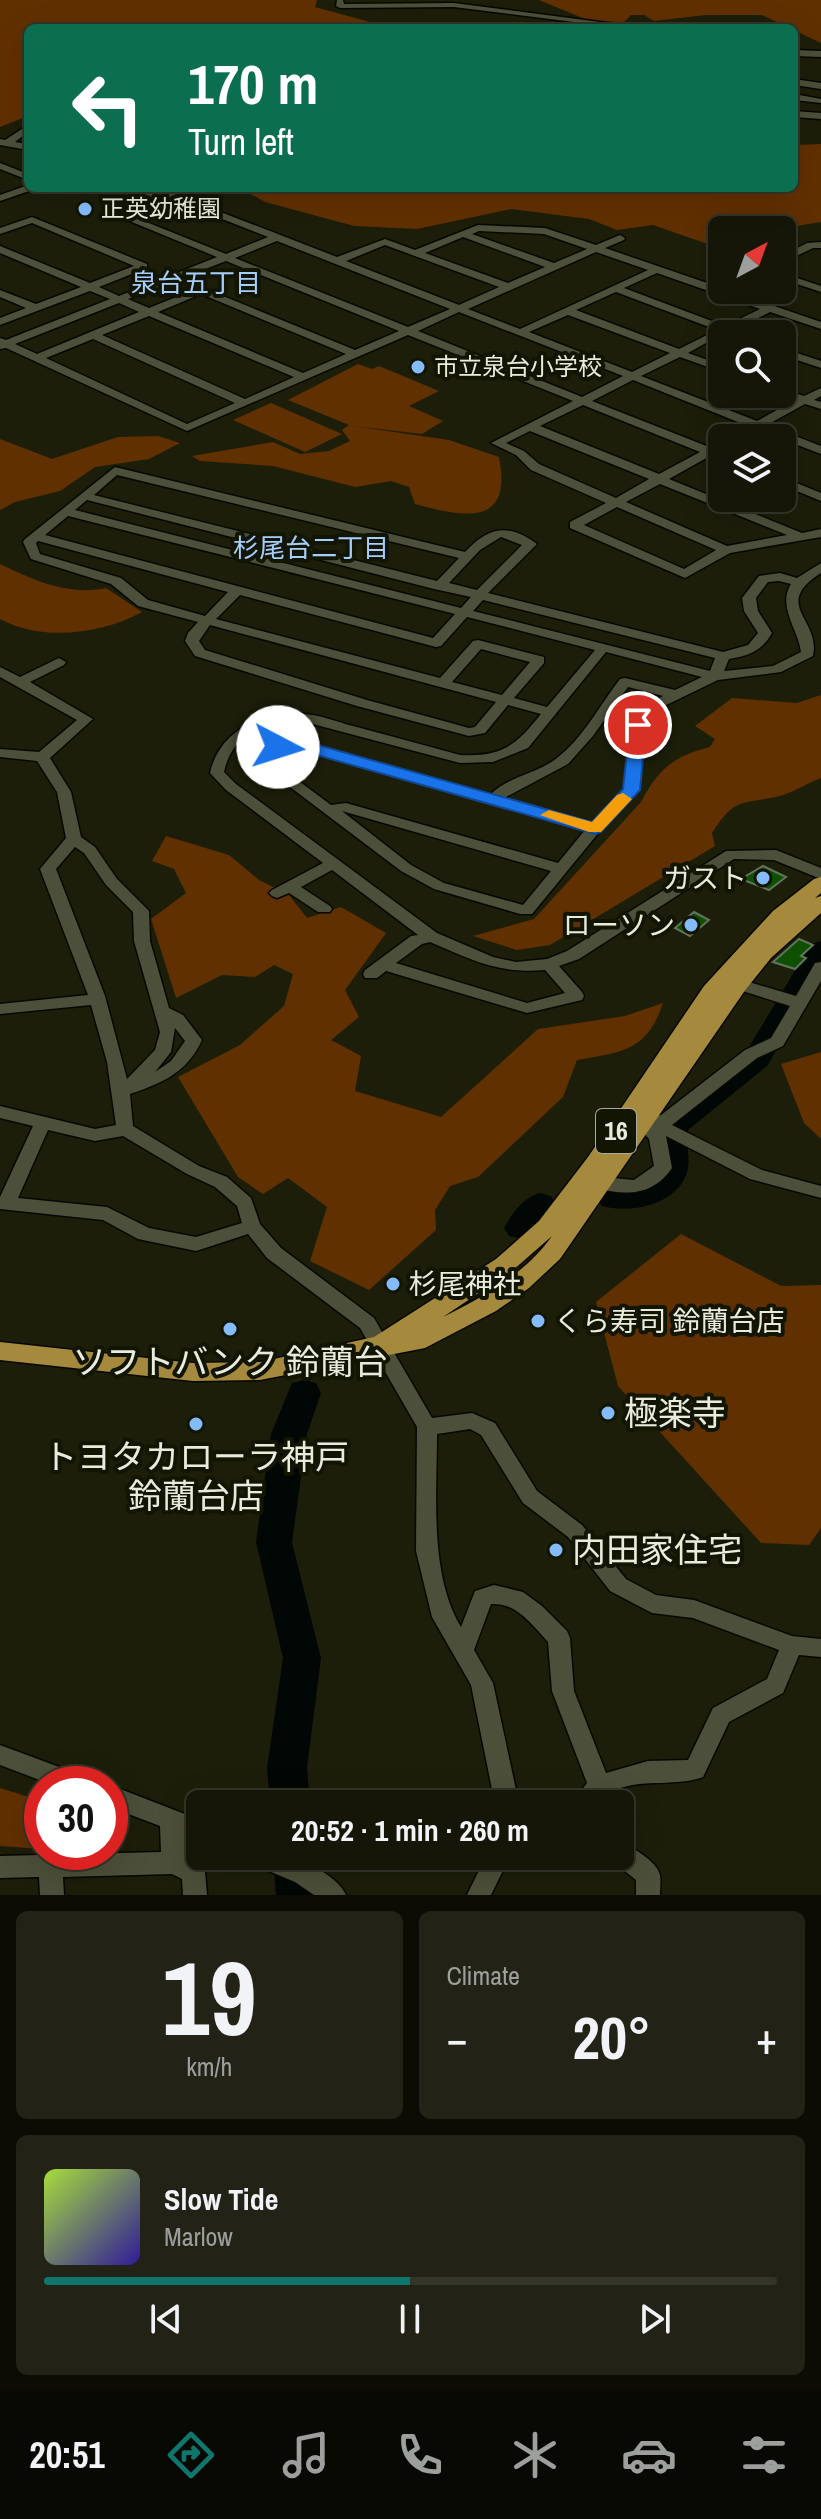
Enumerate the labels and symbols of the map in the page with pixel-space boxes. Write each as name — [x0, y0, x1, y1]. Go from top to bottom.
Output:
place label: 正英幼稚園 — [101, 192, 221, 224]
marker: 正英幼稚園 — [76, 200, 94, 218]
north arrow — [708, 216, 796, 304]
district label: 泉台五丁目 — [131, 265, 261, 300]
place label: 市立泉台小学校 — [434, 350, 602, 382]
marker: 市立泉台小学校 — [409, 358, 427, 376]
district label: 杉尾台二丁目 — [233, 530, 389, 565]
pin — [604, 691, 672, 759]
position arrow — [236, 705, 320, 789]
place label: ガスト — [663, 859, 747, 897]
marker: ガスト — [754, 869, 772, 887]
place label: ローソン — [563, 906, 675, 944]
marker: ローソン — [682, 916, 700, 934]
road number: 16 — [596, 1109, 636, 1153]
place label: 杉尾神社 — [409, 1265, 521, 1303]
marker: 杉尾神社 — [384, 1275, 402, 1293]
place label: くら寿司 鈴蘭台店 — [554, 1302, 784, 1340]
marker: くら寿司 鈴蘭台店 — [529, 1312, 547, 1330]
marker: ソフトバンク 鈴蘭台 — [221, 1320, 239, 1338]
place label: ソフトバンク 鈴蘭台 — [72, 1339, 388, 1385]
place label: 極楽寺 — [624, 1390, 726, 1436]
marker: 極楽寺 — [599, 1404, 617, 1422]
marker: トヨタカローラ神戸 鈴蘭台店 — [187, 1415, 205, 1433]
place label: トヨタカローラ神戸 鈴蘭台店 — [43, 1434, 349, 1519]
place label: 内田家住宅 — [572, 1527, 742, 1573]
marker: 内田家住宅 — [547, 1541, 565, 1559]
speed limit sign: 30 — [24, 1766, 128, 1870]

